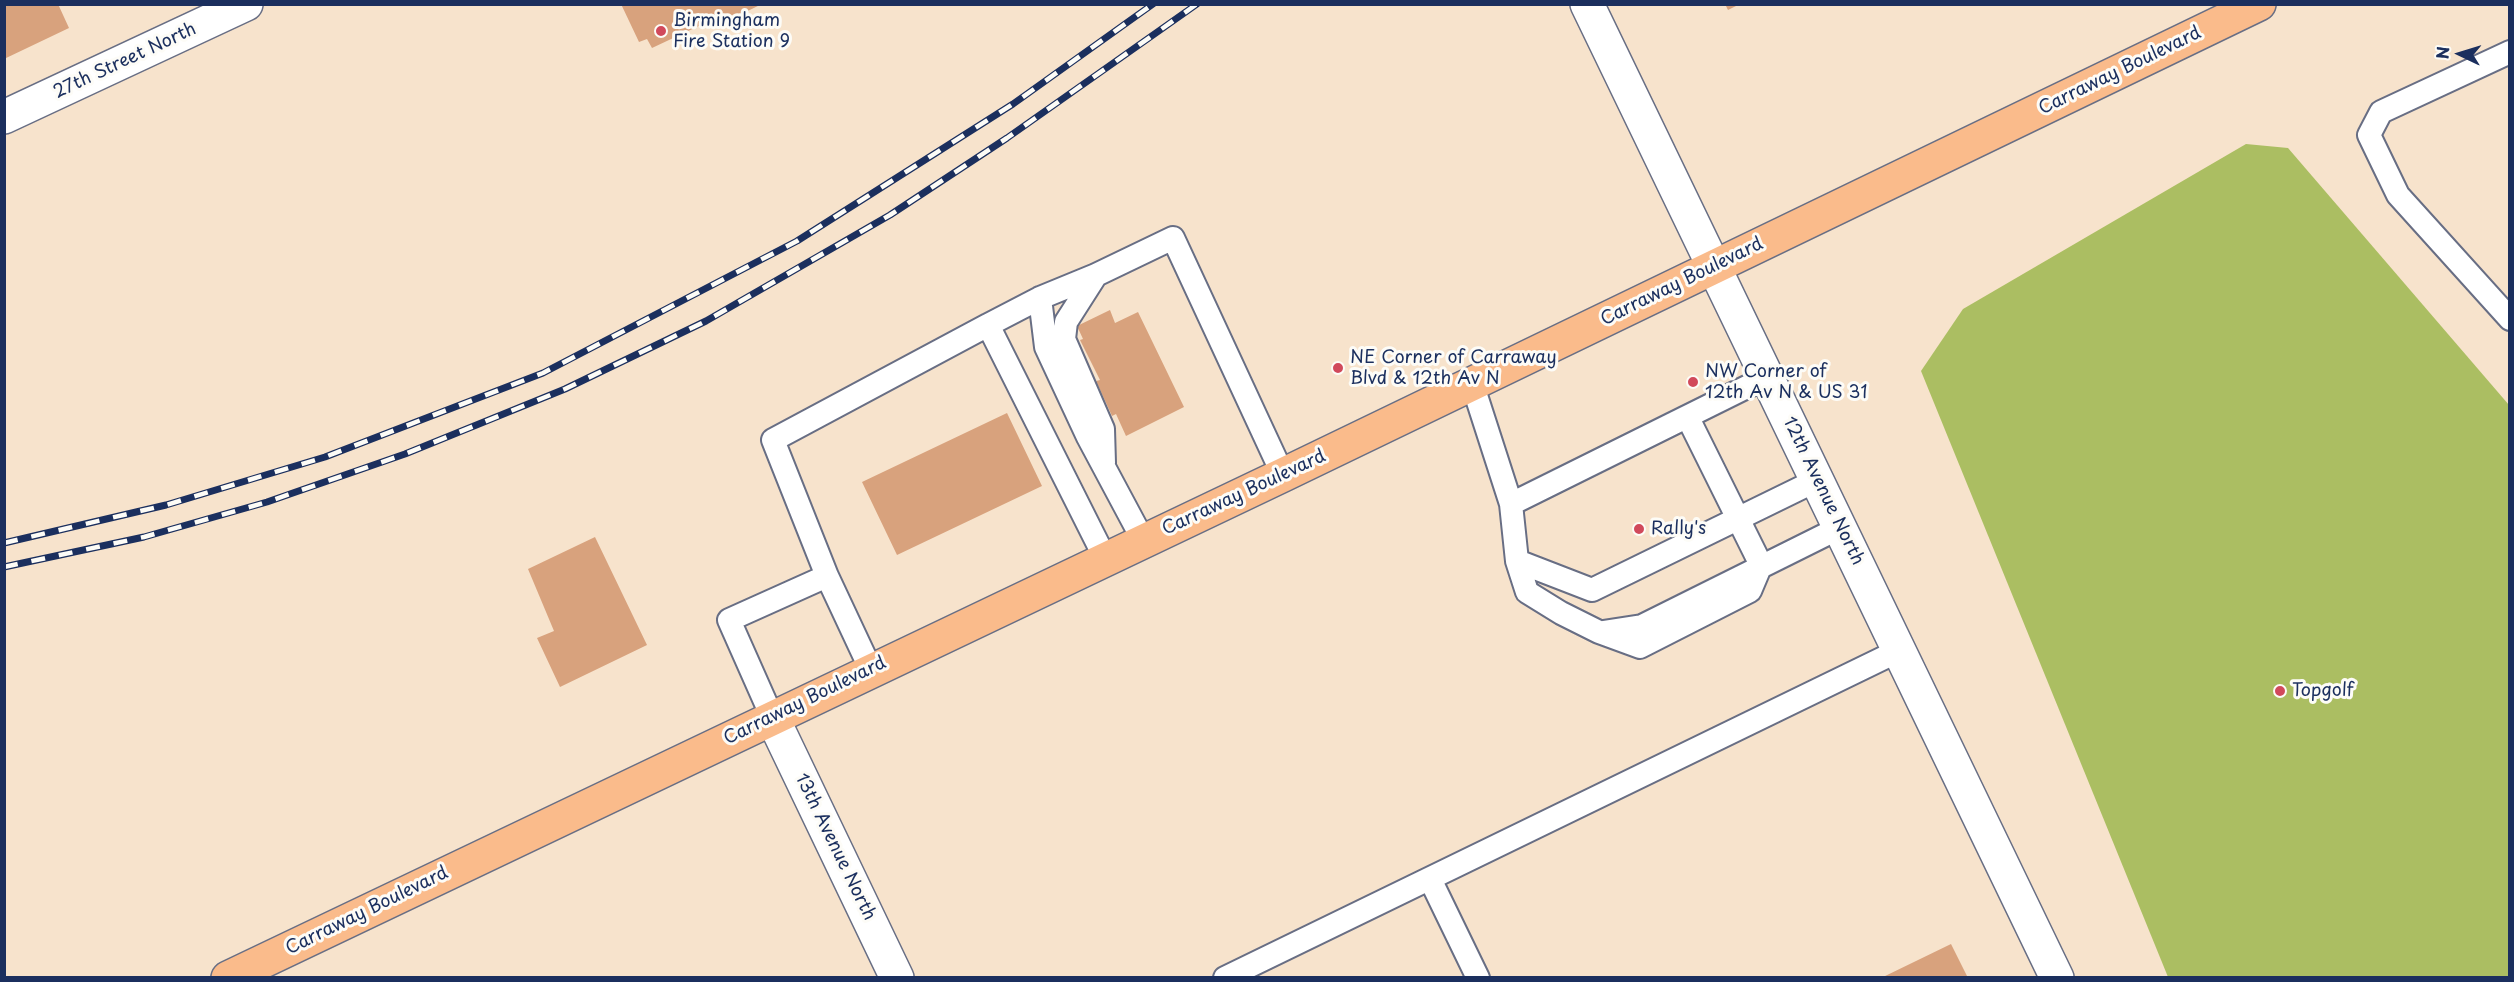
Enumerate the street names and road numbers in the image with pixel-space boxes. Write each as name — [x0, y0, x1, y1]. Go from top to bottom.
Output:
street label: 27th Street North — [50, 19, 200, 103]
street label: Carraway Boulevard — [2035, 22, 2205, 120]
street label: Carraway Boulevard — [1597, 233, 1767, 331]
street label: 12th Avenue North — [1778, 413, 1868, 569]
street label: Carraway Boulevard — [1159, 446, 1329, 540]
street label: Carraway Boulevard — [720, 652, 890, 750]
street label: 13th Avenue North — [790, 770, 880, 924]
street label: Carraway Boulevard — [282, 862, 452, 960]

